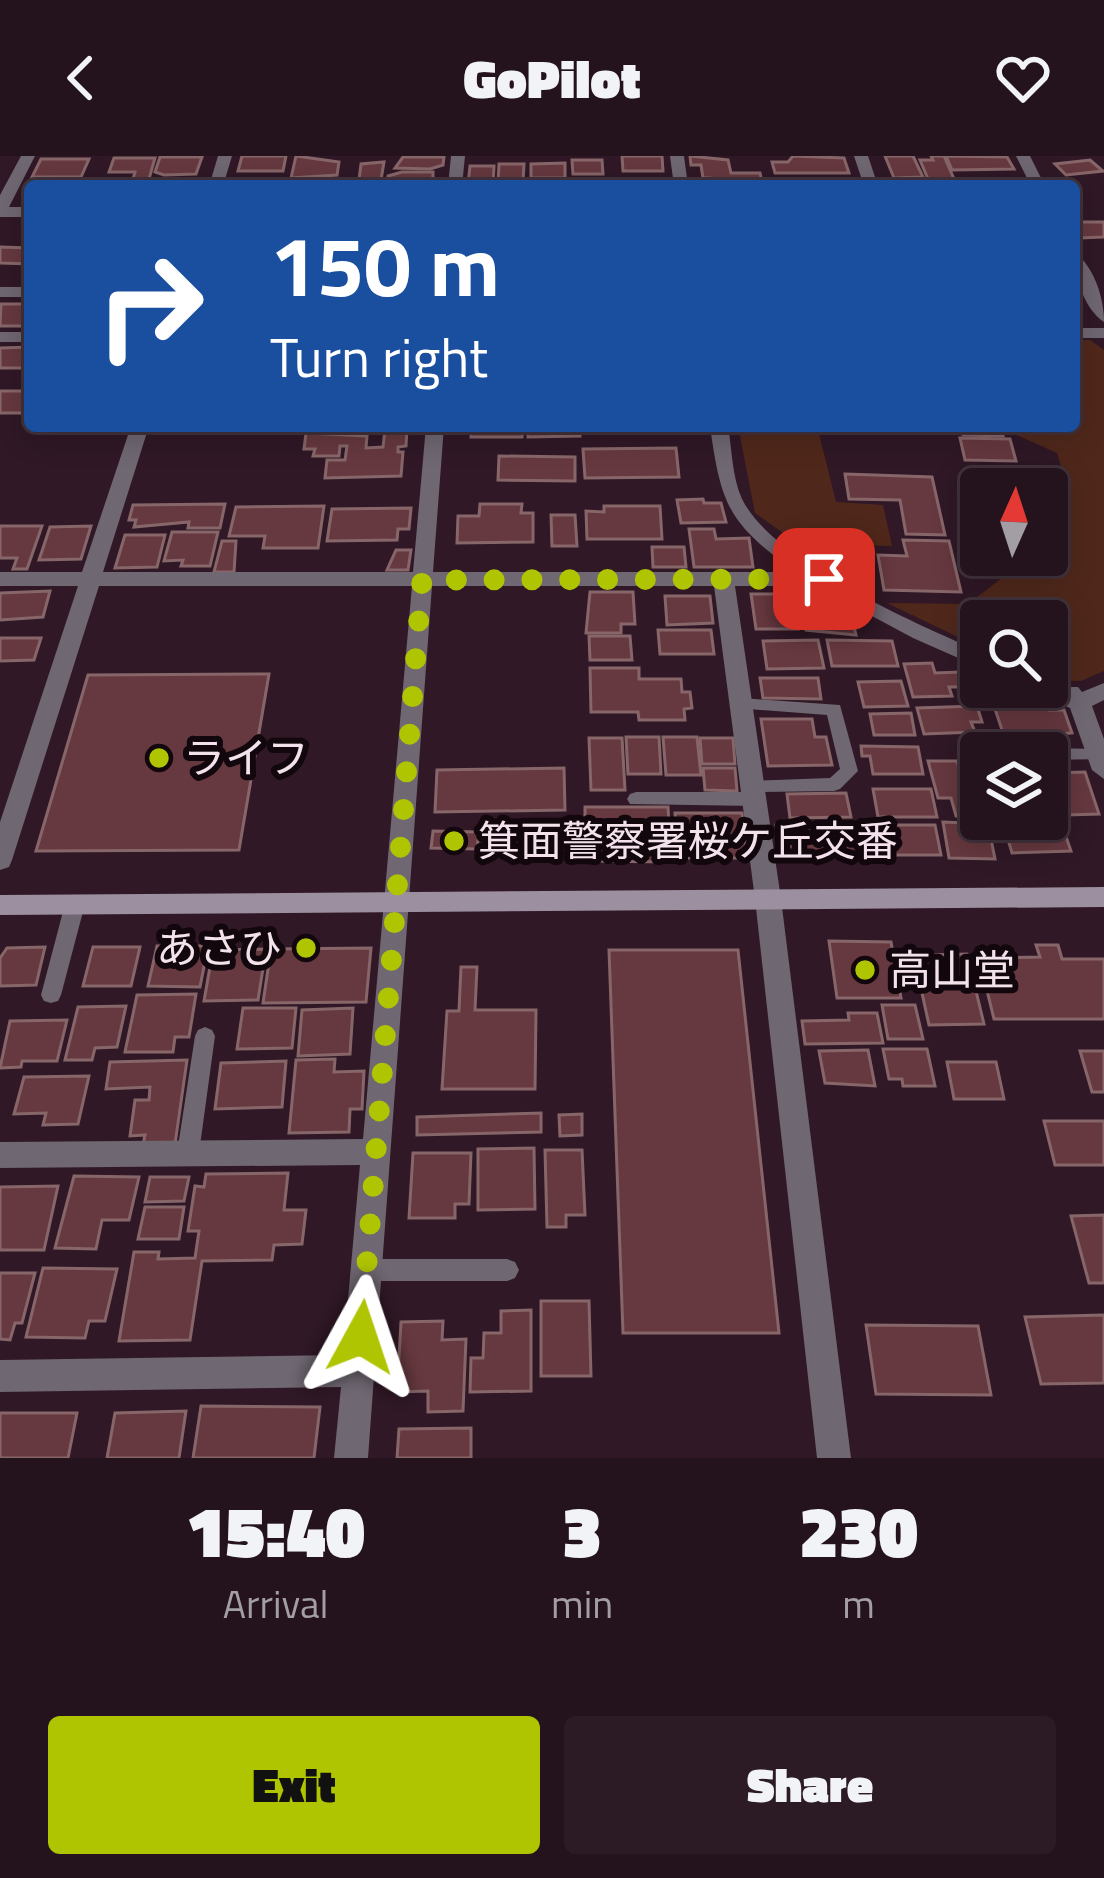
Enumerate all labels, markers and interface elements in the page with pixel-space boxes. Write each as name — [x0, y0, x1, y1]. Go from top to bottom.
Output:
text: GoPilot — [463, 37, 641, 119]
icon: back — [48, 45, 114, 111]
icon: heart — [990, 45, 1056, 111]
text: 150 m — [270, 201, 500, 329]
icon: right — [72, 228, 228, 384]
text: Turn right — [270, 316, 488, 398]
north arrow — [960, 468, 1068, 576]
map controls — [960, 468, 1068, 840]
pin — [773, 528, 875, 630]
icon: arrive — [791, 546, 857, 612]
button: search — [960, 600, 1068, 708]
place label: ライフ — [183, 725, 309, 789]
button: layers — [960, 732, 1068, 840]
marker: ライフ — [146, 745, 172, 771]
place label: 箕面警察署桜ケ丘交番 — [478, 808, 898, 872]
marker: 箕面警察署桜ケ丘交番 — [441, 828, 467, 854]
place label: あさひ — [156, 915, 282, 979]
marker: あさひ — [293, 935, 319, 961]
place label: 高山堂 — [889, 937, 1015, 1001]
marker: 高山堂 — [852, 957, 878, 983]
position arrow — [298, 1274, 424, 1400]
text: 15:40 — [186, 1475, 365, 1585]
text: 3 — [562, 1475, 602, 1585]
text: 230 — [799, 1475, 918, 1585]
text: Arrival — [223, 1574, 328, 1633]
text: min — [551, 1574, 613, 1633]
text: m — [842, 1574, 875, 1633]
button: Exit — [48, 1716, 540, 1854]
button: Share — [564, 1716, 1056, 1854]

